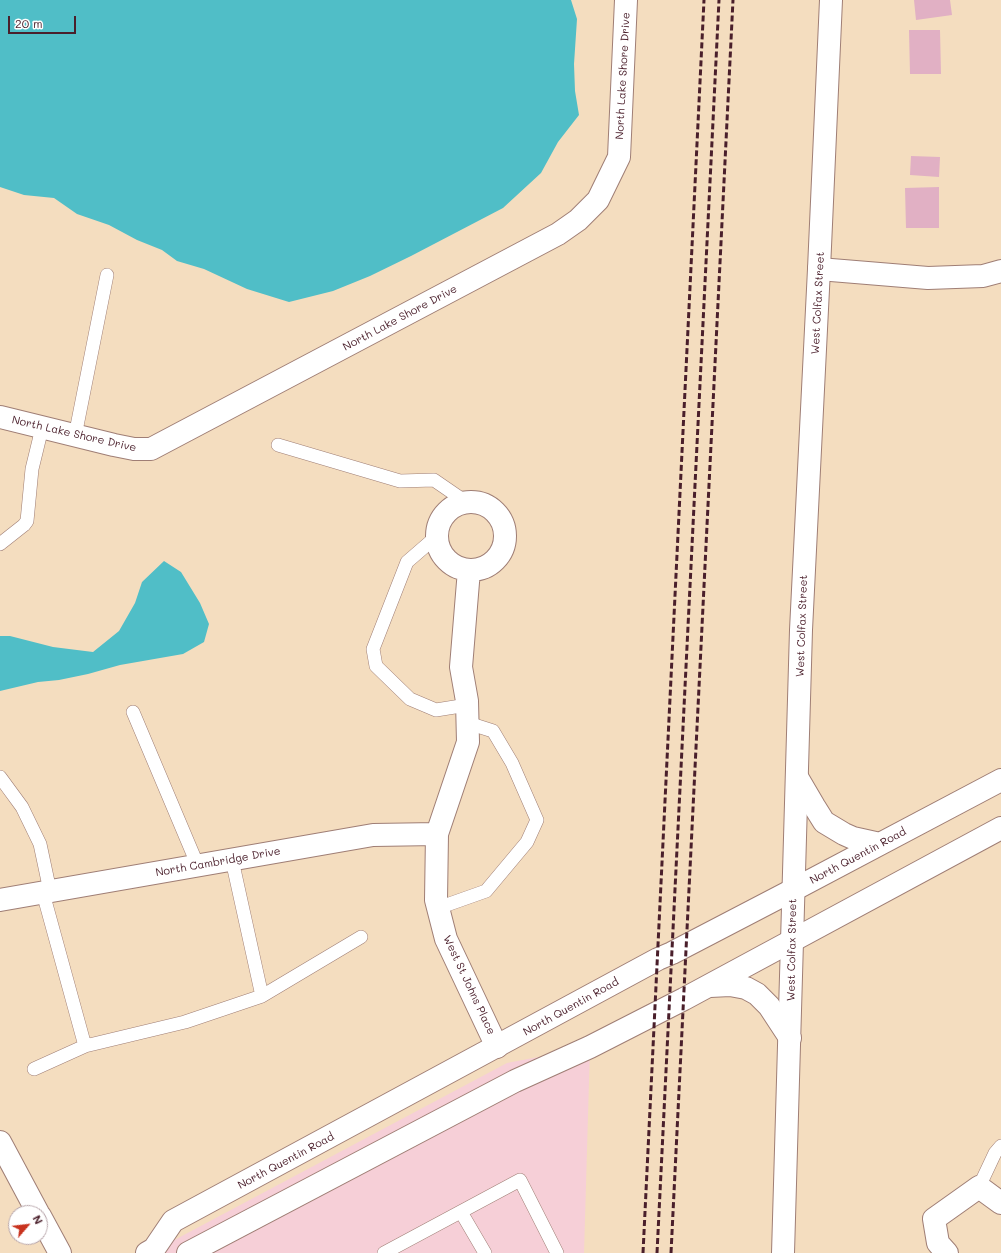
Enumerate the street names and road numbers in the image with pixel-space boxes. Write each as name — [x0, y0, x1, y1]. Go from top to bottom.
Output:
street label: North Lake Shore Drive — [613, 12, 633, 140]
street label: West Colfax Street — [809, 251, 827, 355]
street label: North Lake Shore Drive — [341, 282, 459, 354]
street label: North Lake Shore Drive — [10, 413, 138, 455]
street label: West Colfax Street — [794, 575, 810, 677]
street label: North Quentin Road — [807, 825, 909, 887]
street label: North Cambridge Drive — [154, 844, 282, 880]
street label: West Colfax Street — [785, 899, 799, 1001]
street label: West St Johns Place — [440, 933, 498, 1037]
street label: North Quentin Road — [521, 975, 621, 1039]
street label: North Quentin Road — [235, 1130, 337, 1192]

